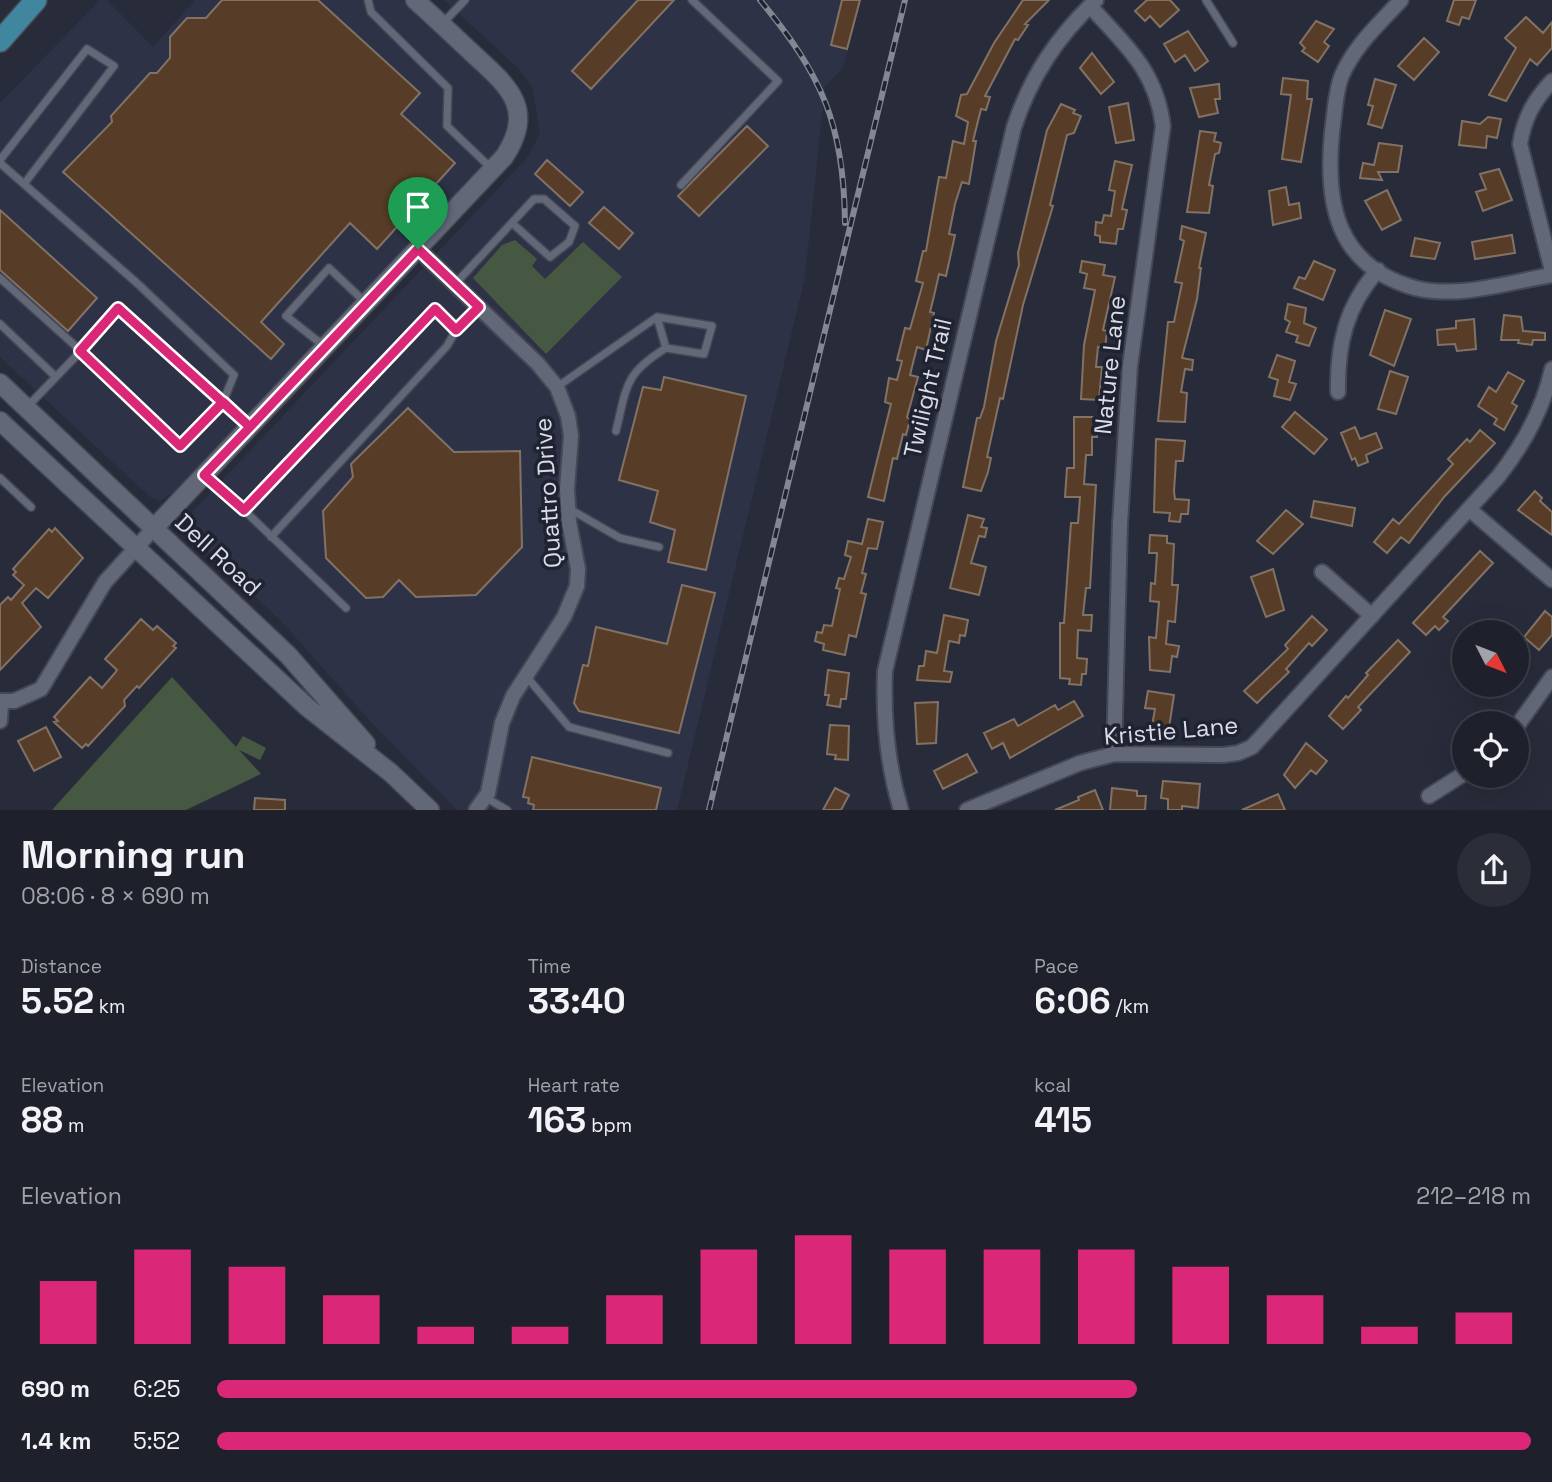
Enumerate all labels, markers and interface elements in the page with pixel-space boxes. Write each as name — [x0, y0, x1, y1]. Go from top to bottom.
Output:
pin — [388, 177, 448, 249]
icon: arrive — [399, 188, 437, 226]
street label: Nature Lane — [1087, 294, 1132, 436]
street label: Twilight Trail — [896, 315, 959, 461]
street label: Quattro Drive — [527, 417, 568, 569]
street label: Dell Road — [169, 507, 268, 602]
north arrow — [1452, 620, 1530, 696]
map controls — [1452, 620, 1529, 788]
street label: Kristie Lane — [1102, 709, 1240, 752]
button: locate — [1452, 711, 1529, 788]
text: Morning run — [21, 831, 246, 879]
button: share — [1457, 833, 1531, 907]
text: 08:06 · 8 × 690 m — [21, 881, 210, 911]
text: Distance — [21, 954, 102, 979]
text: Time — [528, 954, 571, 979]
text: Pace — [1034, 954, 1079, 979]
text: 5.52 — [21, 979, 94, 1023]
text: 33:40 — [528, 979, 626, 1023]
text: 6:06 — [1034, 979, 1111, 1023]
text: km — [94, 994, 125, 1019]
text: /km — [1111, 994, 1149, 1019]
text: Elevation — [21, 1073, 104, 1098]
text: Heart rate — [528, 1073, 620, 1098]
text: kcal — [1034, 1073, 1071, 1098]
text: 88 — [21, 1098, 63, 1142]
text: 163 — [528, 1098, 586, 1142]
text: 415 — [1034, 1098, 1092, 1142]
text: m — [63, 1113, 84, 1138]
text: bpm — [586, 1113, 632, 1138]
text: Elevation — [21, 1181, 122, 1211]
text: 212–218 m — [1416, 1181, 1531, 1211]
text: 690 m — [21, 1374, 90, 1404]
text: 6:25 — [133, 1374, 181, 1404]
text: 1.4 km — [21, 1426, 91, 1456]
text: 5:52 — [133, 1426, 180, 1456]

